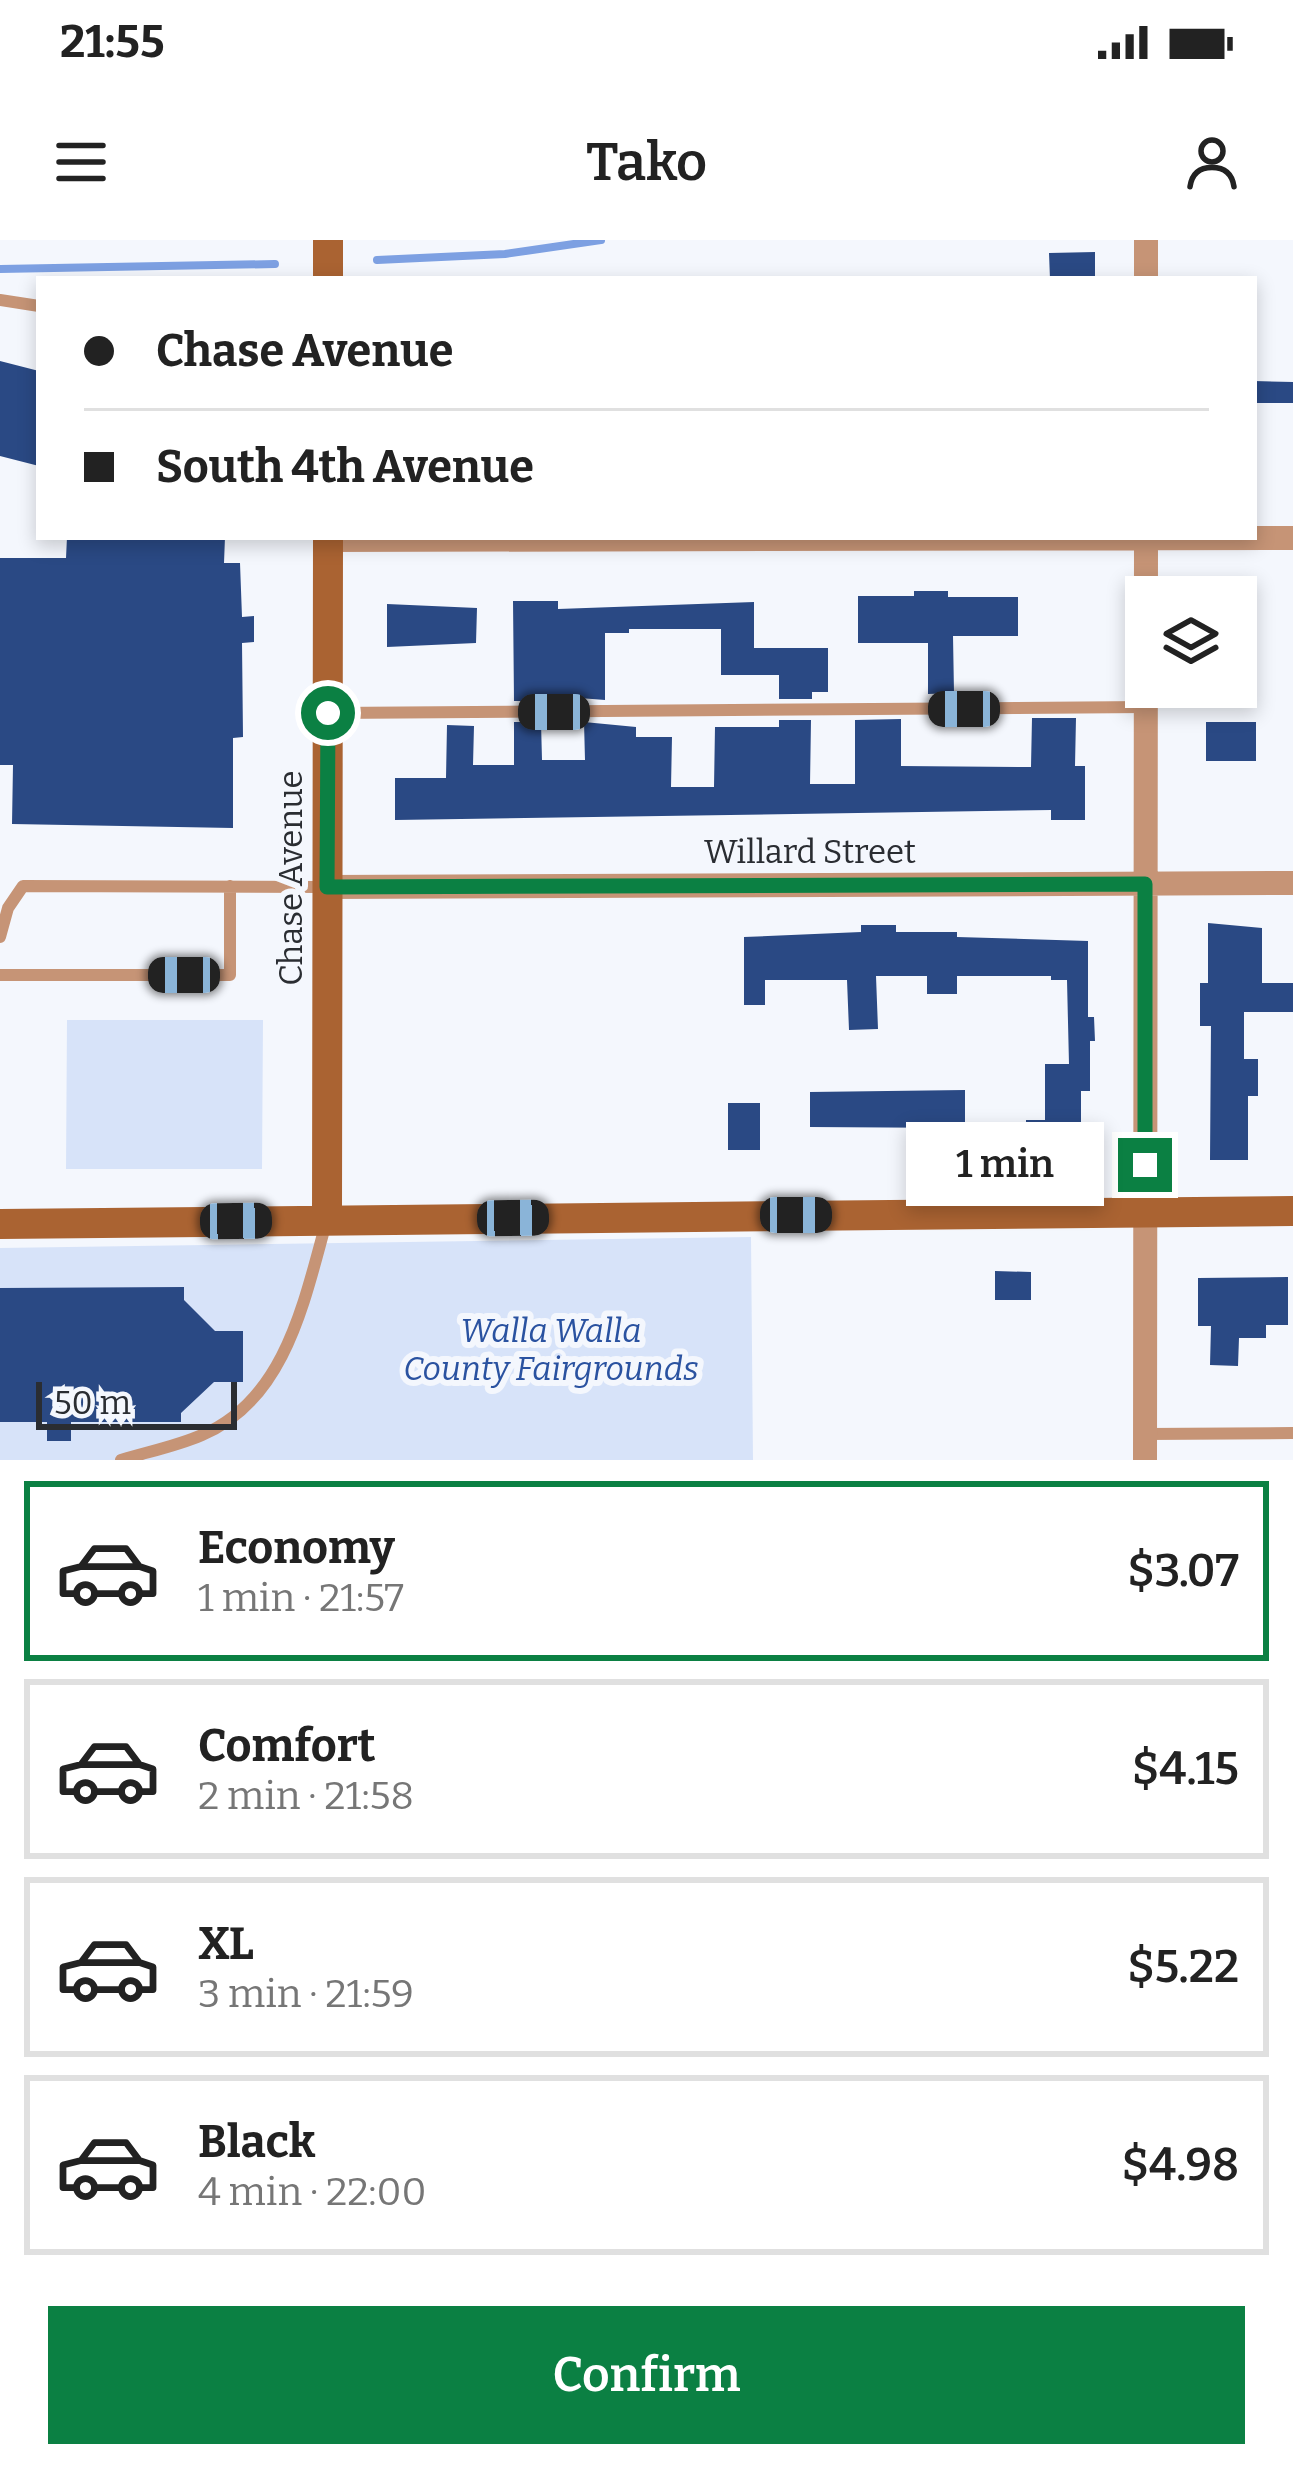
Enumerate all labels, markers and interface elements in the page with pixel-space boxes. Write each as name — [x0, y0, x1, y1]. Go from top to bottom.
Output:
text: 21:55 — [60, 15, 165, 69]
icon: menu — [48, 129, 114, 195]
icon: person — [1179, 129, 1245, 195]
text: Tako — [586, 130, 707, 194]
text: Chase Avenue — [156, 324, 453, 378]
text: South 4th Avenue — [156, 440, 534, 494]
map controls — [1125, 576, 1257, 708]
button: layers — [1125, 576, 1257, 708]
route start — [301, 686, 355, 740]
car — [928, 691, 1000, 727]
car — [518, 694, 590, 730]
street label: Chase Avenue — [271, 770, 311, 986]
street label: Willard Street — [704, 832, 916, 872]
car — [148, 957, 220, 993]
callout: 1 min — [905, 1123, 1103, 1207]
route end — [1118, 1138, 1172, 1192]
text: 1 min — [956, 1141, 1054, 1187]
car — [760, 1197, 832, 1233]
car — [477, 1199, 549, 1237]
car — [200, 1202, 272, 1240]
park label: Walla Walla County Fairgrounds — [403, 1311, 699, 1389]
scale bar — [36, 1376, 237, 1429]
text: 50 m — [54, 1383, 131, 1423]
icon: car — [54, 1517, 162, 1625]
text: Economy — [198, 1521, 395, 1575]
text: $3.07 — [1127, 1544, 1239, 1598]
text: 1 min · 21:57 — [198, 1575, 404, 1621]
icon: car — [54, 1715, 162, 1823]
text: Comfort — [198, 1719, 376, 1773]
text: $4.15 — [1132, 1742, 1239, 1796]
text: 2 min · 21:58 — [198, 1773, 414, 1819]
icon: car — [54, 1913, 162, 2021]
text: XL — [198, 1917, 254, 1971]
text: $5.22 — [1127, 1940, 1239, 1994]
text: 3 min · 21:59 — [198, 1971, 414, 2017]
icon: car — [54, 2111, 162, 2219]
text: Black — [198, 2115, 315, 2169]
text: $4.98 — [1122, 2138, 1239, 2192]
text: 4 min · 22:00 — [198, 2169, 427, 2215]
button: Confirm — [48, 2306, 1245, 2444]

